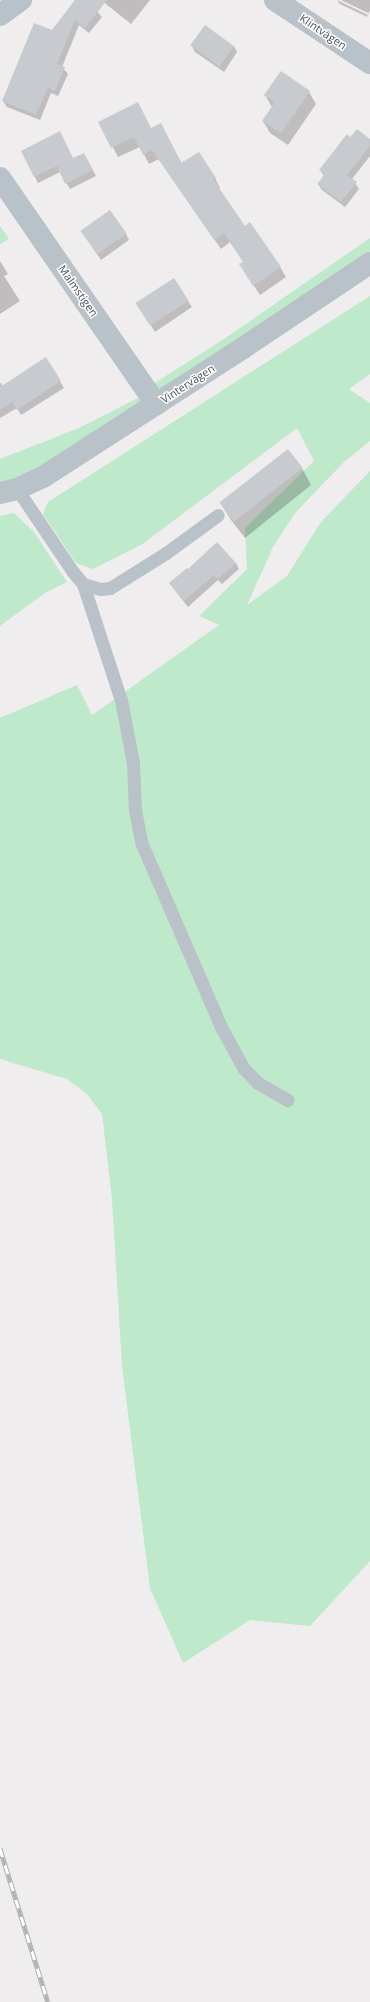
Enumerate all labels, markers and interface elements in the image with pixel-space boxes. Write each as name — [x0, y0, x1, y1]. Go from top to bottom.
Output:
street label: Klintvägen — [297, 12, 349, 52]
street label: Malmstigen — [55, 263, 101, 319]
street label: Vintervägen — [159, 362, 217, 406]

